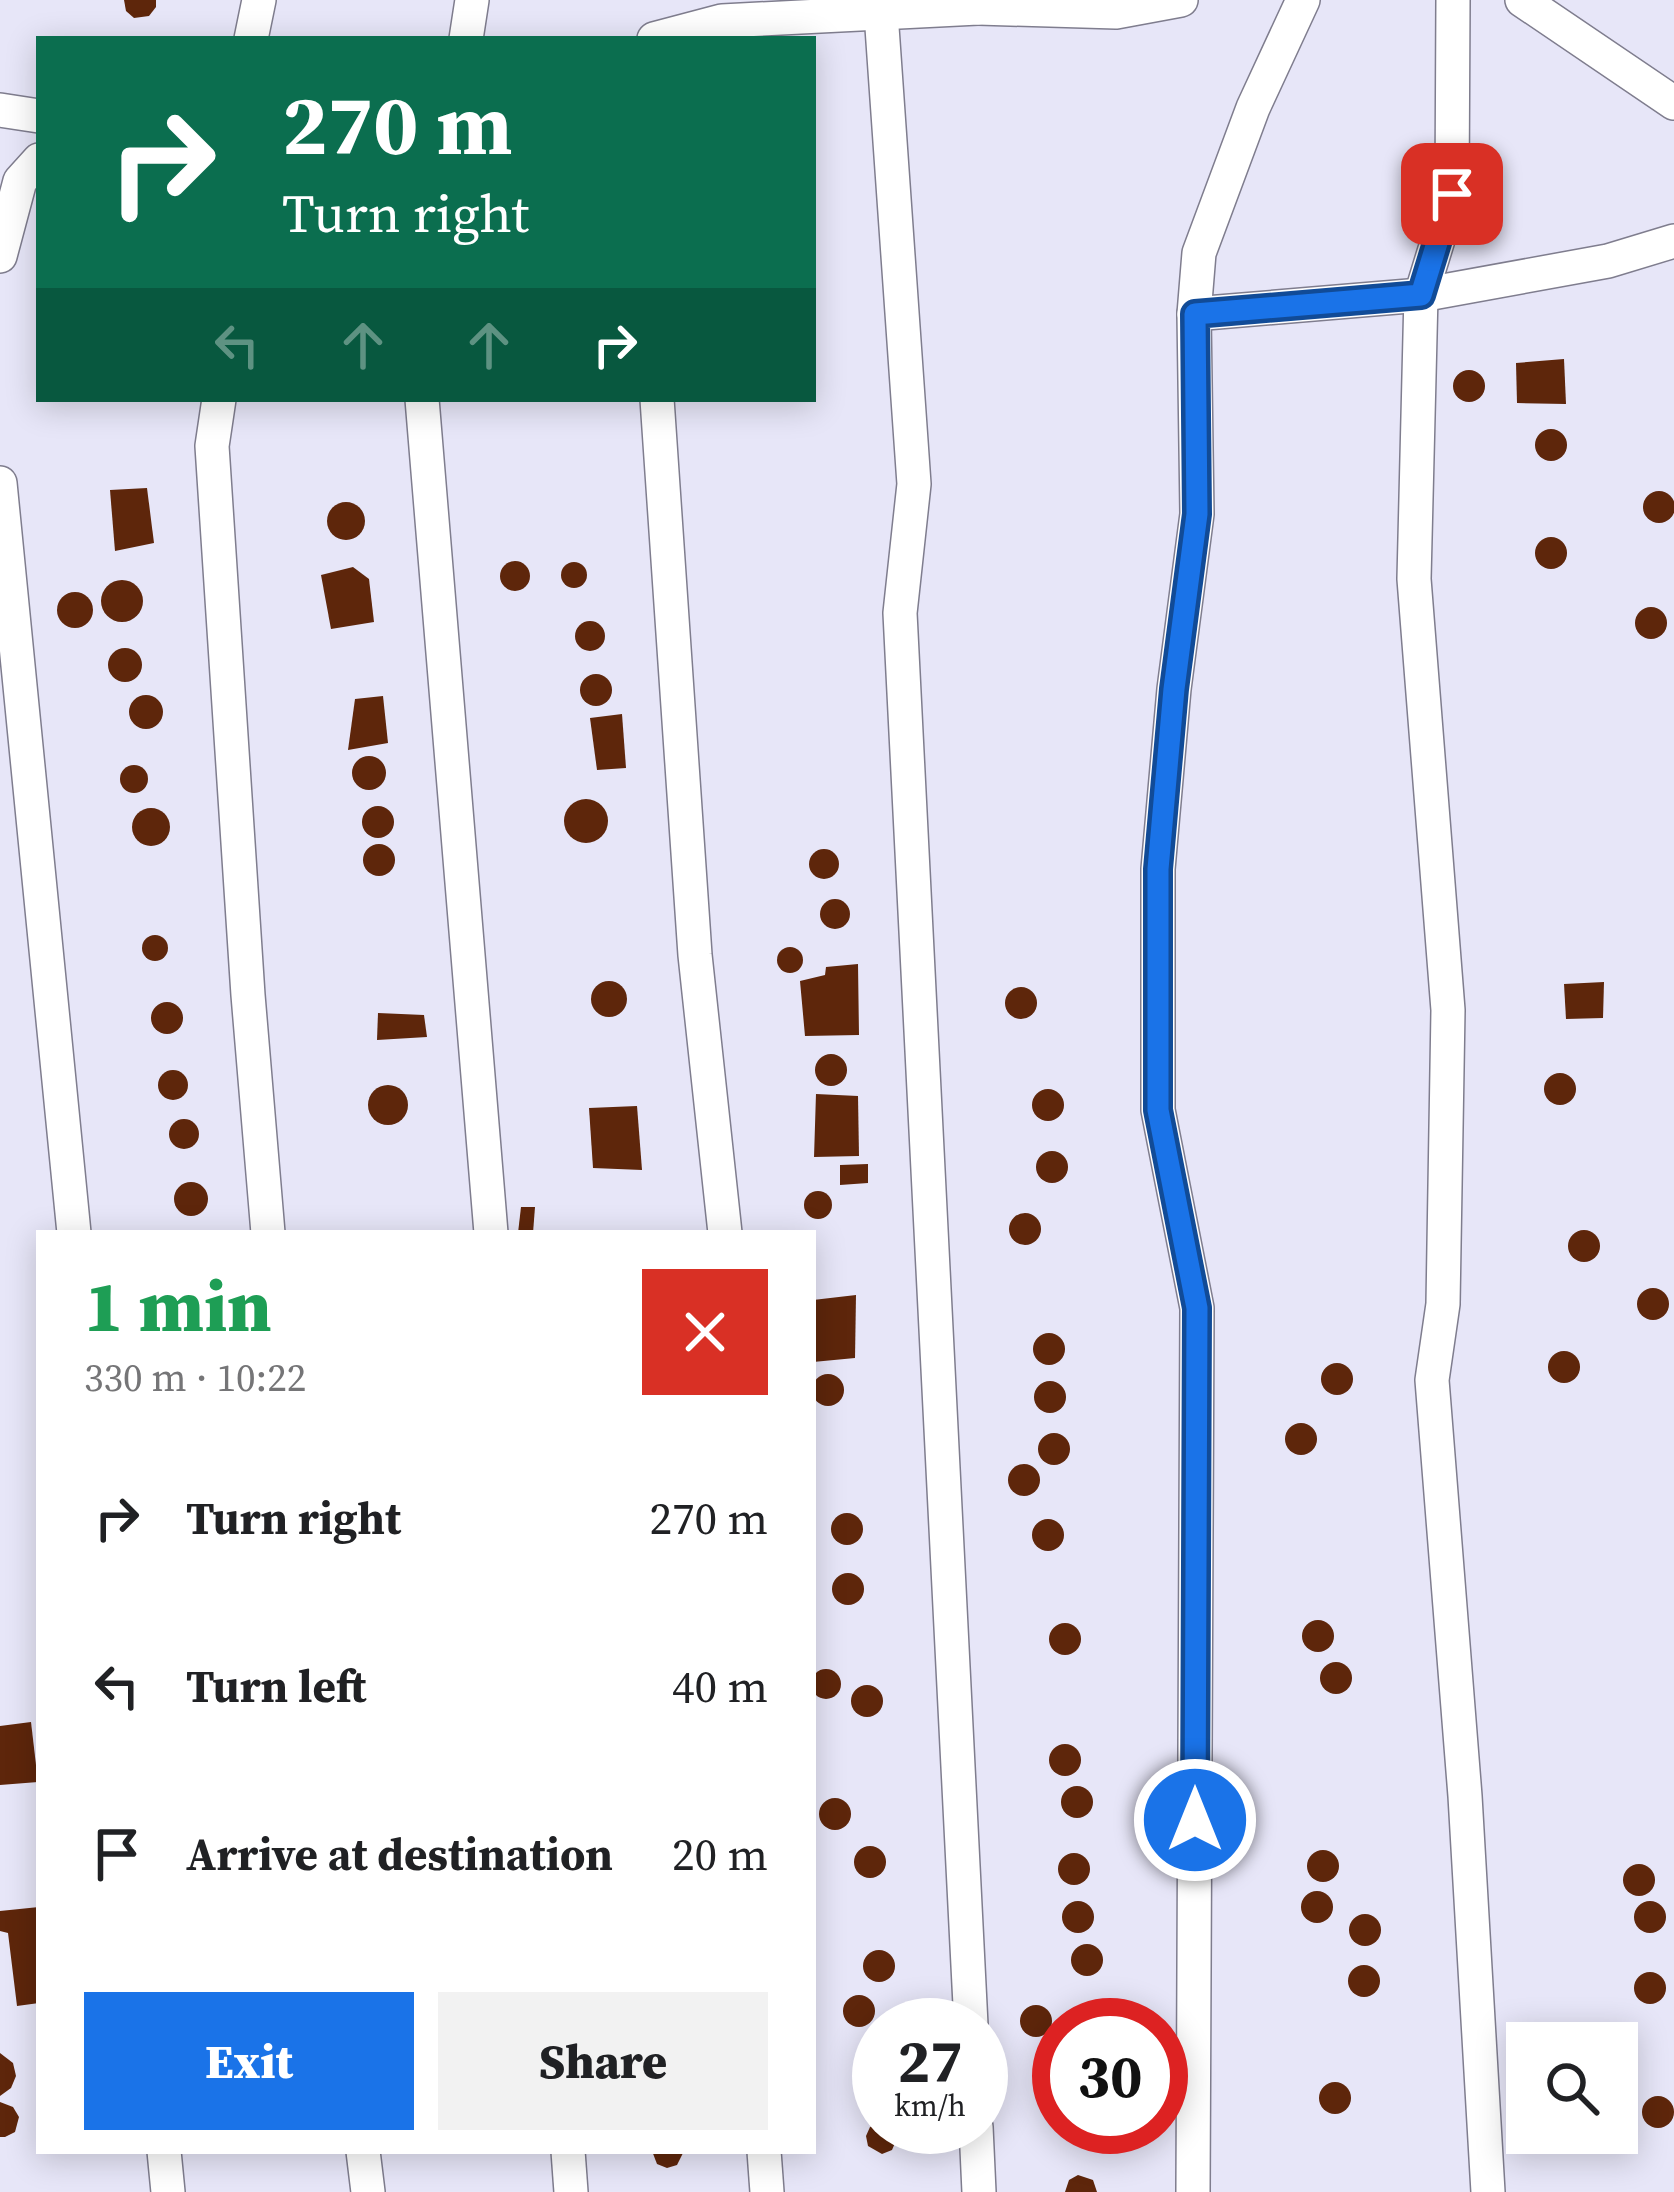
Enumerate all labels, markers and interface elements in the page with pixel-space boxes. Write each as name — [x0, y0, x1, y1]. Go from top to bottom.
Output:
text: 270 m — [282, 67, 513, 182]
icon: right — [84, 84, 240, 240]
pin — [1401, 143, 1503, 245]
icon: arrive — [1419, 161, 1485, 227]
text: Turn right — [282, 176, 529, 250]
icon: left — [204, 312, 270, 378]
icon: ahead — [330, 312, 396, 378]
icon: ahead — [456, 312, 522, 378]
icon: right — [582, 312, 648, 378]
text: 1 min — [84, 1256, 272, 1355]
button: close — [642, 1269, 768, 1395]
text: 330 m · 10:22 — [84, 1351, 306, 1404]
icon: right — [84, 1485, 150, 1551]
text: Turn right — [186, 1487, 401, 1549]
text: 270 m — [649, 1487, 768, 1549]
icon: left — [84, 1653, 150, 1719]
text: Turn left — [186, 1655, 366, 1717]
text: 40 m — [672, 1655, 768, 1717]
position arrow — [1132, 1757, 1258, 1883]
icon: arrive — [84, 1821, 150, 1887]
text: Arrive at destination — [186, 1823, 613, 1885]
text: 20 m — [672, 1823, 768, 1885]
button: Exit — [84, 1992, 414, 2130]
button: Share — [438, 1992, 768, 2130]
speed limit sign: 30 — [1032, 1998, 1188, 2154]
text: 27 — [897, 2020, 963, 2102]
map controls — [1506, 2022, 1638, 2154]
button: search — [1506, 2022, 1638, 2154]
text: km/h — [894, 2085, 966, 2126]

